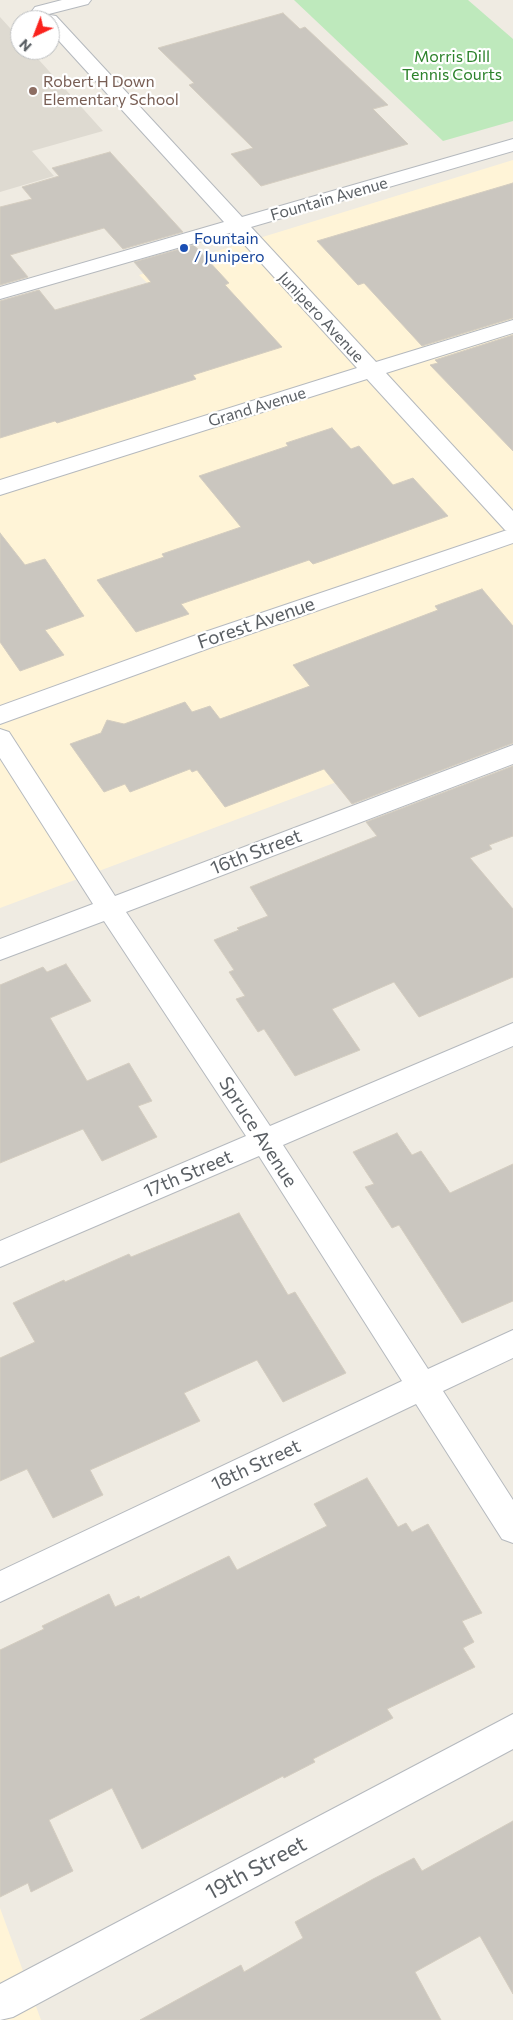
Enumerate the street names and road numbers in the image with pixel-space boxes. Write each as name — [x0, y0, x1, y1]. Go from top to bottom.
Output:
street label: Fountain Avenue — [268, 173, 390, 225]
street label: Junipero Avenue — [274, 268, 368, 366]
street label: Grand Avenue — [206, 383, 308, 431]
street label: Forest Avenue — [194, 592, 318, 654]
street label: 16th Street — [207, 824, 305, 880]
street label: Spruce Avenue — [214, 1073, 302, 1191]
street label: 17th Street — [140, 1145, 236, 1203]
street label: 18th Street — [208, 1434, 304, 1496]
street label: 19th Street — [201, 1830, 311, 1906]

